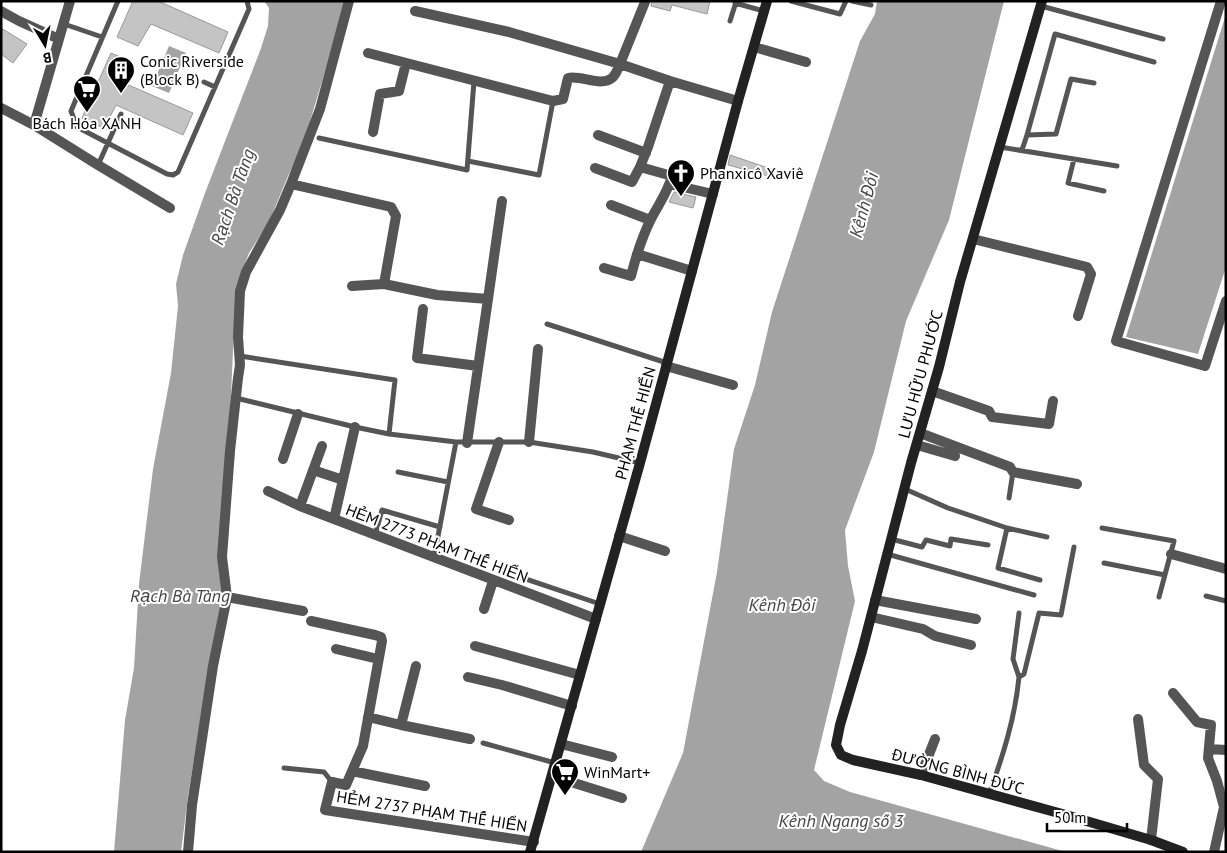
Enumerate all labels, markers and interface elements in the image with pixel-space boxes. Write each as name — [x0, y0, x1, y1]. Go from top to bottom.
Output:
north arrow — [20, 20, 70, 70]
text: B — [42, 48, 53, 67]
place label: Conic Riverside (Block B) — [140, 51, 244, 89]
building icon: Conic Riverside (Block B) — [106, 55, 136, 94]
supermarket icon: Bách Hóa XANH — [72, 74, 102, 113]
place label: Bách Hóa XANH — [33, 113, 141, 133]
water label: Rạch Bà Tàng — [205, 146, 260, 248]
church icon: Phanxicô Xaviê — [666, 158, 696, 197]
place label: Phanxicô Xaviê — [700, 163, 804, 183]
water label: Kênh Đôi — [844, 168, 884, 240]
street label: LƯU HỮU PHƯỚC — [893, 308, 947, 440]
street label: PHẠM THẾ HIỂN — [610, 364, 660, 482]
street label: HẺM 2773 PHẠM THẾ HIỂN — [343, 499, 531, 587]
water label: Rạch Bà Tàng — [130, 584, 230, 607]
water label: Kênh Đôi — [749, 593, 817, 616]
street label: ĐƯỜNG BÌNH ĐỨC — [889, 743, 1026, 798]
supermarket icon: WinMart+ — [550, 757, 580, 796]
place label: WinMart+ — [584, 762, 650, 782]
street label: HẺM 2737 PHẠM THẾ HIỂN — [335, 786, 529, 836]
scale bar — [1047, 800, 1127, 832]
text: 50 m — [1054, 808, 1087, 827]
water label: Kênh Ngang số 3 — [779, 809, 904, 832]

